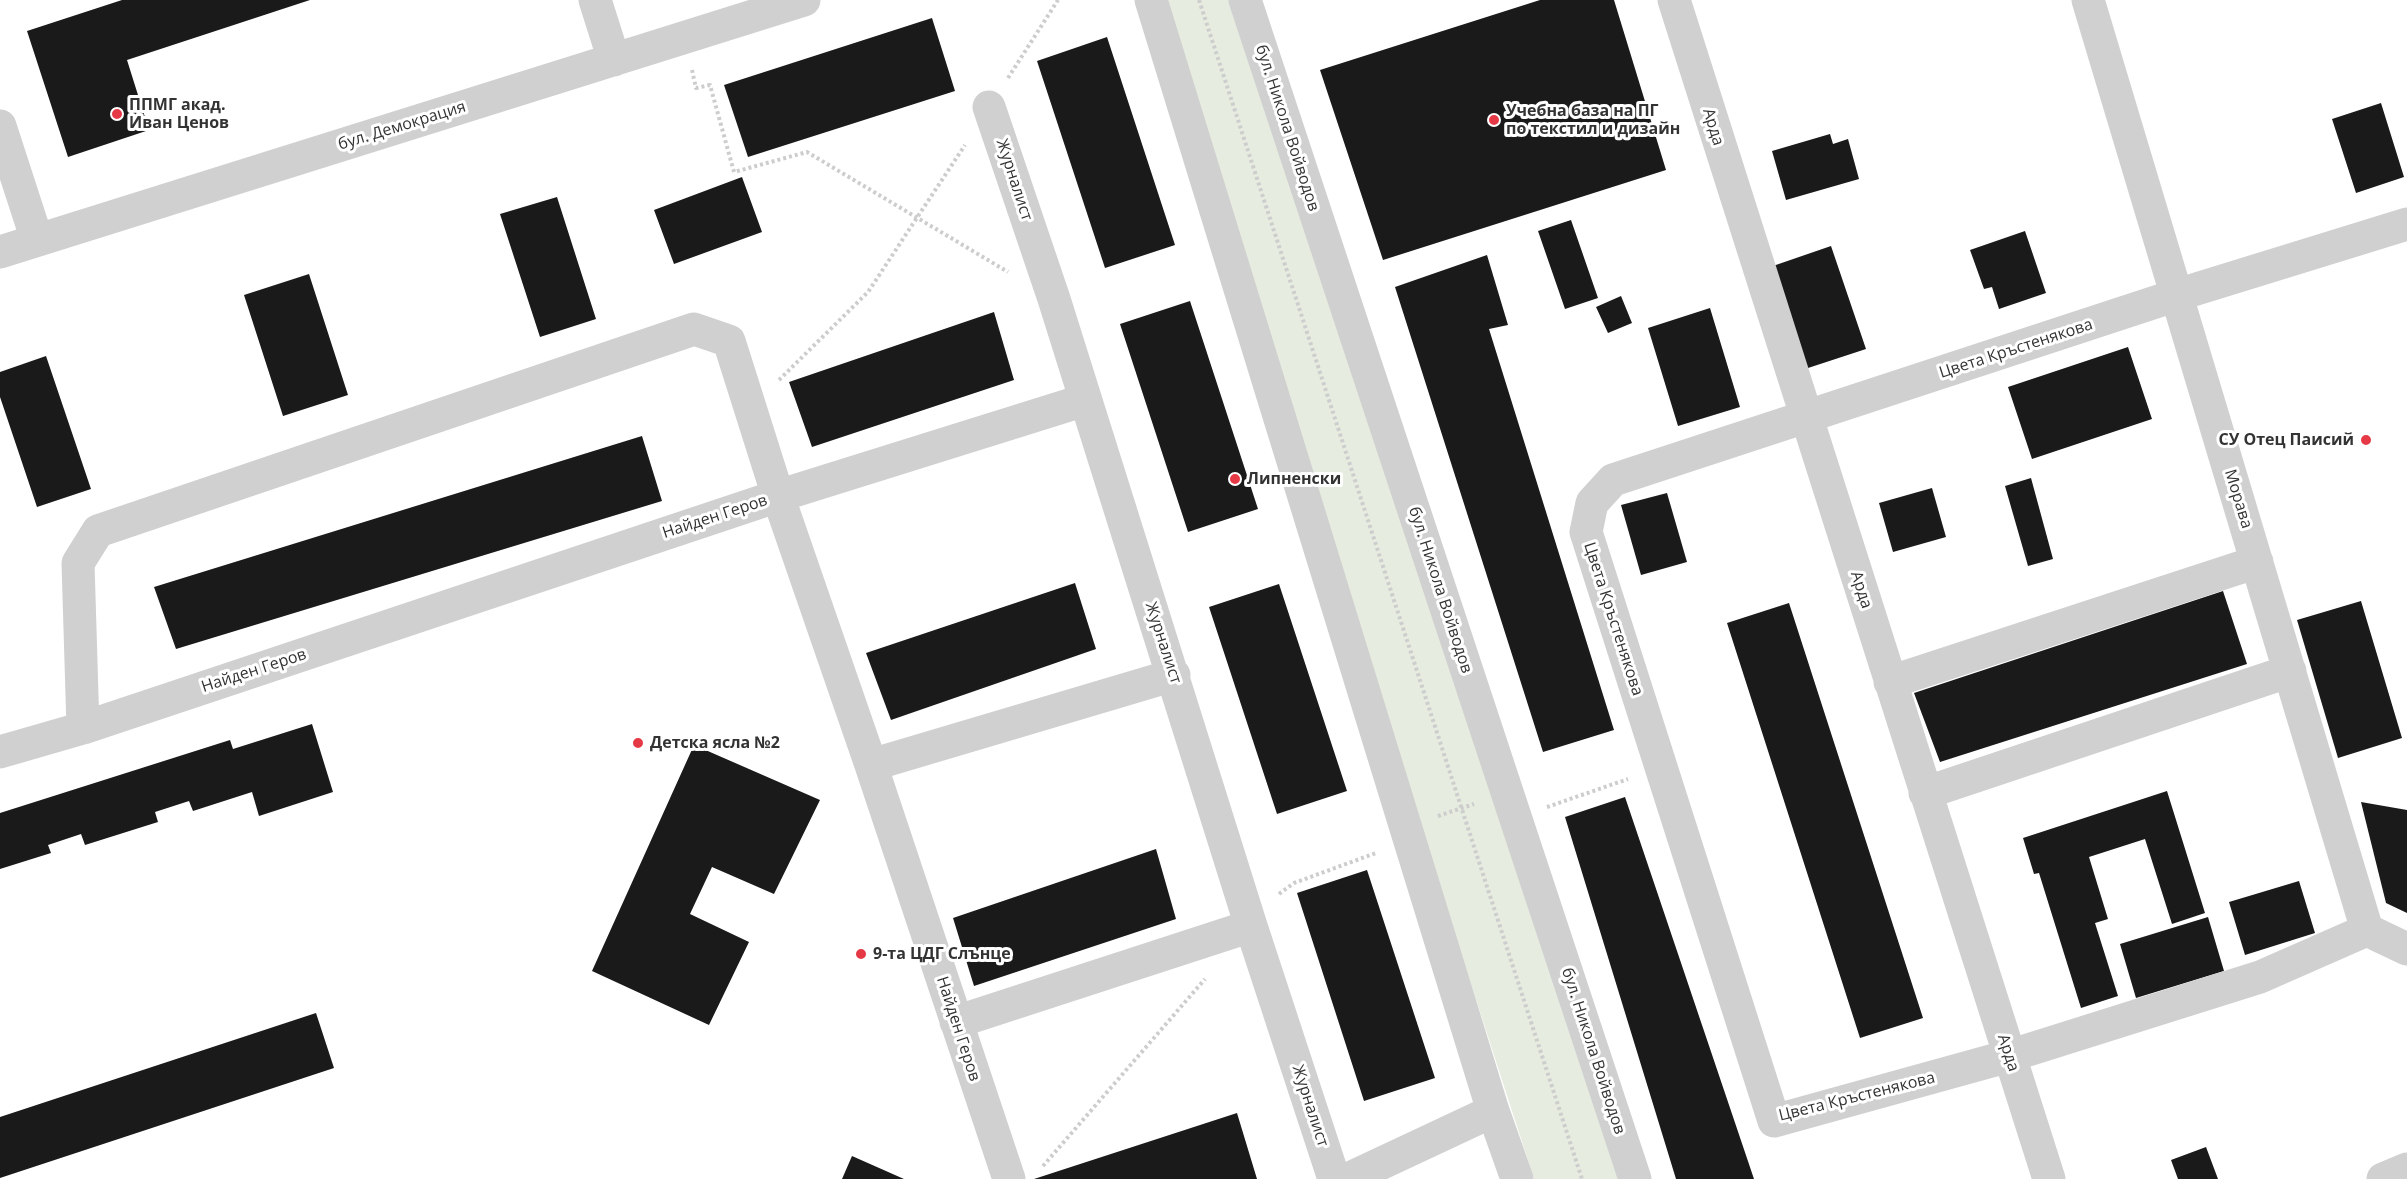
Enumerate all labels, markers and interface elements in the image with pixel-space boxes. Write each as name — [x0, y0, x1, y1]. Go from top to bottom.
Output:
street label: бул. Никола Войводов — [1251, 42, 1323, 214]
place label: ППМГ акад. Иван Ценов — [129, 95, 229, 133]
street label: бул. Демокрация — [336, 97, 468, 155]
place label: Учебна база на ПГ по текстил и дизайн — [1506, 101, 1680, 139]
street label: Арда — [1698, 106, 1728, 148]
marker: ППМГ акад. Иван Ценов — [110, 107, 124, 121]
marker: Учебна база на ПГ по текстил и дизайн — [1487, 113, 1501, 127]
street label: Журналист — [992, 137, 1036, 223]
street label: Цвета Кръстенякова — [1937, 315, 2095, 383]
place label: СУ Отец Паисий — [2218, 430, 2354, 450]
marker: СУ Отец Паисий — [2359, 433, 2373, 447]
street label: Морава — [2220, 467, 2256, 531]
place label: Липненски — [1247, 469, 1341, 489]
marker: Липненски — [1228, 472, 1242, 486]
street label: Найден Геров — [660, 491, 770, 543]
street label: бул. Никола Войводов — [1404, 504, 1476, 676]
street label: Цвета Кръстенякова — [1579, 540, 1647, 698]
street label: Арда — [1846, 569, 1876, 611]
street label: Журналист — [1141, 600, 1185, 686]
street label: Найден Геров — [199, 645, 309, 697]
place label: Детска ясла №2 — [650, 733, 780, 753]
marker: Детска ясла №2 — [631, 736, 645, 750]
place label: 9-та ЦДГ Слънце — [873, 944, 1011, 964]
marker: 9-та ЦДГ Слънце — [854, 947, 868, 961]
street label: бул. Никола Войводов — [1557, 965, 1629, 1137]
street label: Найден Геров — [932, 974, 984, 1084]
street label: Арда — [1993, 1032, 2023, 1074]
street label: Журналист — [1288, 1063, 1332, 1149]
street label: Цвета Кръстенякова — [1777, 1068, 1937, 1126]

